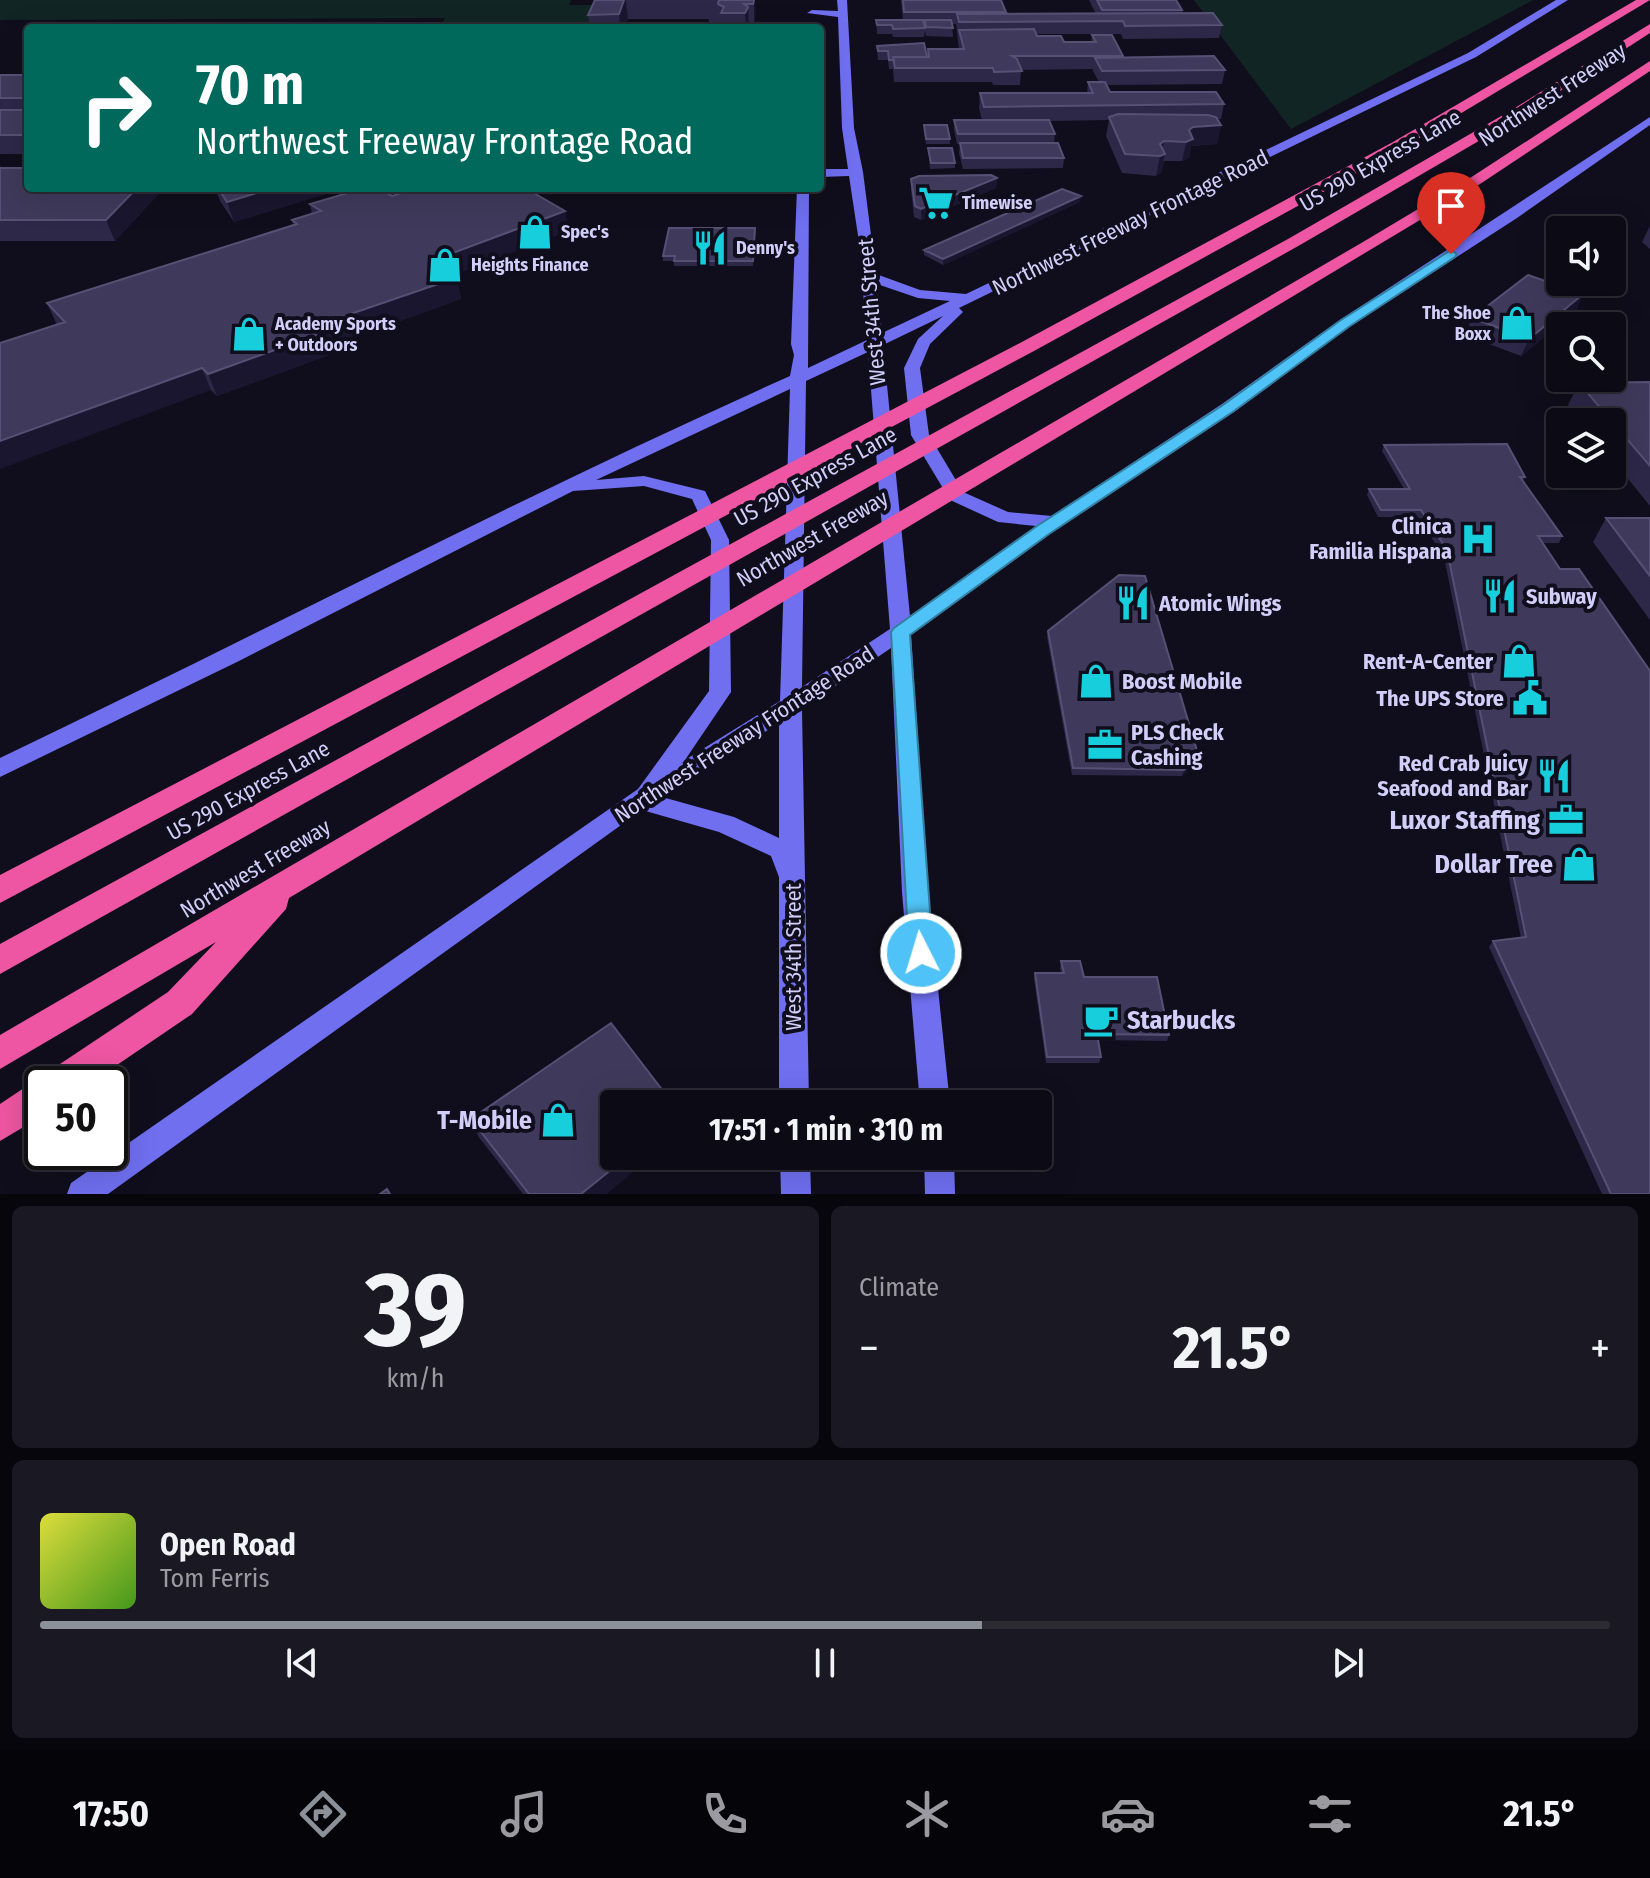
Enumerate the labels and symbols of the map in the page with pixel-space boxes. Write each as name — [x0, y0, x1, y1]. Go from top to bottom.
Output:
street label: Northwest Freeway — [1473, 37, 1631, 152]
street label: US 290 Express Lane — [1295, 103, 1466, 218]
street label: Northwest Freeway Frontage Road — [988, 144, 1273, 301]
pin — [1417, 172, 1485, 254]
supermarket icon: Timewise — [917, 184, 955, 222]
place label: Timewise — [962, 192, 1032, 214]
shop icon: Spec's — [516, 213, 554, 251]
place label: Spec's — [561, 221, 609, 243]
restaurant icon: Denny's — [691, 229, 729, 267]
place label: Denny's — [736, 237, 795, 259]
street label: West 34th Street — [852, 237, 891, 387]
shop icon: Heights Finance — [426, 246, 464, 284]
place label: Heights Finance — [471, 254, 589, 276]
place label: The Shoe Boxx — [1422, 302, 1492, 345]
shop icon: The Shoe Boxx — [1498, 304, 1536, 342]
place label: Academy Sports + Outdoors — [274, 313, 396, 356]
shop icon: Academy Sports + Outdoors — [230, 315, 268, 353]
street label: US 290 Express Lane — [729, 421, 901, 532]
street label: Northwest Freeway — [732, 484, 893, 593]
place label: Clinica Familia Hispana — [1309, 513, 1452, 565]
hospital icon: Clinica Familia Hispana — [1459, 520, 1497, 558]
restaurant icon: Subway — [1481, 577, 1519, 615]
place label: Subway — [1526, 583, 1597, 610]
restaurant icon: Atomic Wings — [1114, 584, 1152, 622]
place label: Atomic Wings — [1158, 590, 1282, 617]
street label: Northwest Freeway Frontage Road — [609, 640, 879, 829]
shop icon: Rent-A-Center — [1500, 642, 1538, 680]
place label: Rent-A-Center — [1363, 648, 1494, 675]
shop icon: Boost Mobile — [1077, 662, 1115, 700]
place label: Boost Mobile — [1122, 668, 1242, 695]
public building icon: The UPS Store — [1511, 679, 1549, 717]
place label: The UPS Store — [1376, 685, 1504, 712]
place label: PLS Check Cashing — [1131, 719, 1225, 771]
office icon: PLS Check Cashing — [1086, 726, 1124, 764]
street label: US 290 Express Lane — [162, 735, 334, 846]
place label: Red Crab Juicy Seafood and Bar — [1377, 750, 1529, 802]
restaurant icon: Red Crab Juicy Seafood and Bar — [1535, 757, 1573, 795]
office icon: Luxor Staffing — [1547, 801, 1585, 839]
place label: Luxor Staffing — [1389, 805, 1540, 836]
street label: Northwest Freeway — [175, 813, 335, 924]
shop icon: Dollar Tree — [1560, 845, 1598, 883]
place label: Dollar Tree — [1435, 849, 1553, 880]
street label: West 34th Street — [780, 882, 807, 1031]
position arrow — [879, 911, 963, 995]
cafe icon: Starbucks — [1082, 1001, 1120, 1039]
place label: Starbucks — [1127, 1005, 1235, 1036]
speed limit sign: 50 — [24, 1066, 128, 1170]
shop icon: T-Mobile — [539, 1101, 577, 1139]
place label: T-Mobile — [437, 1105, 532, 1136]

